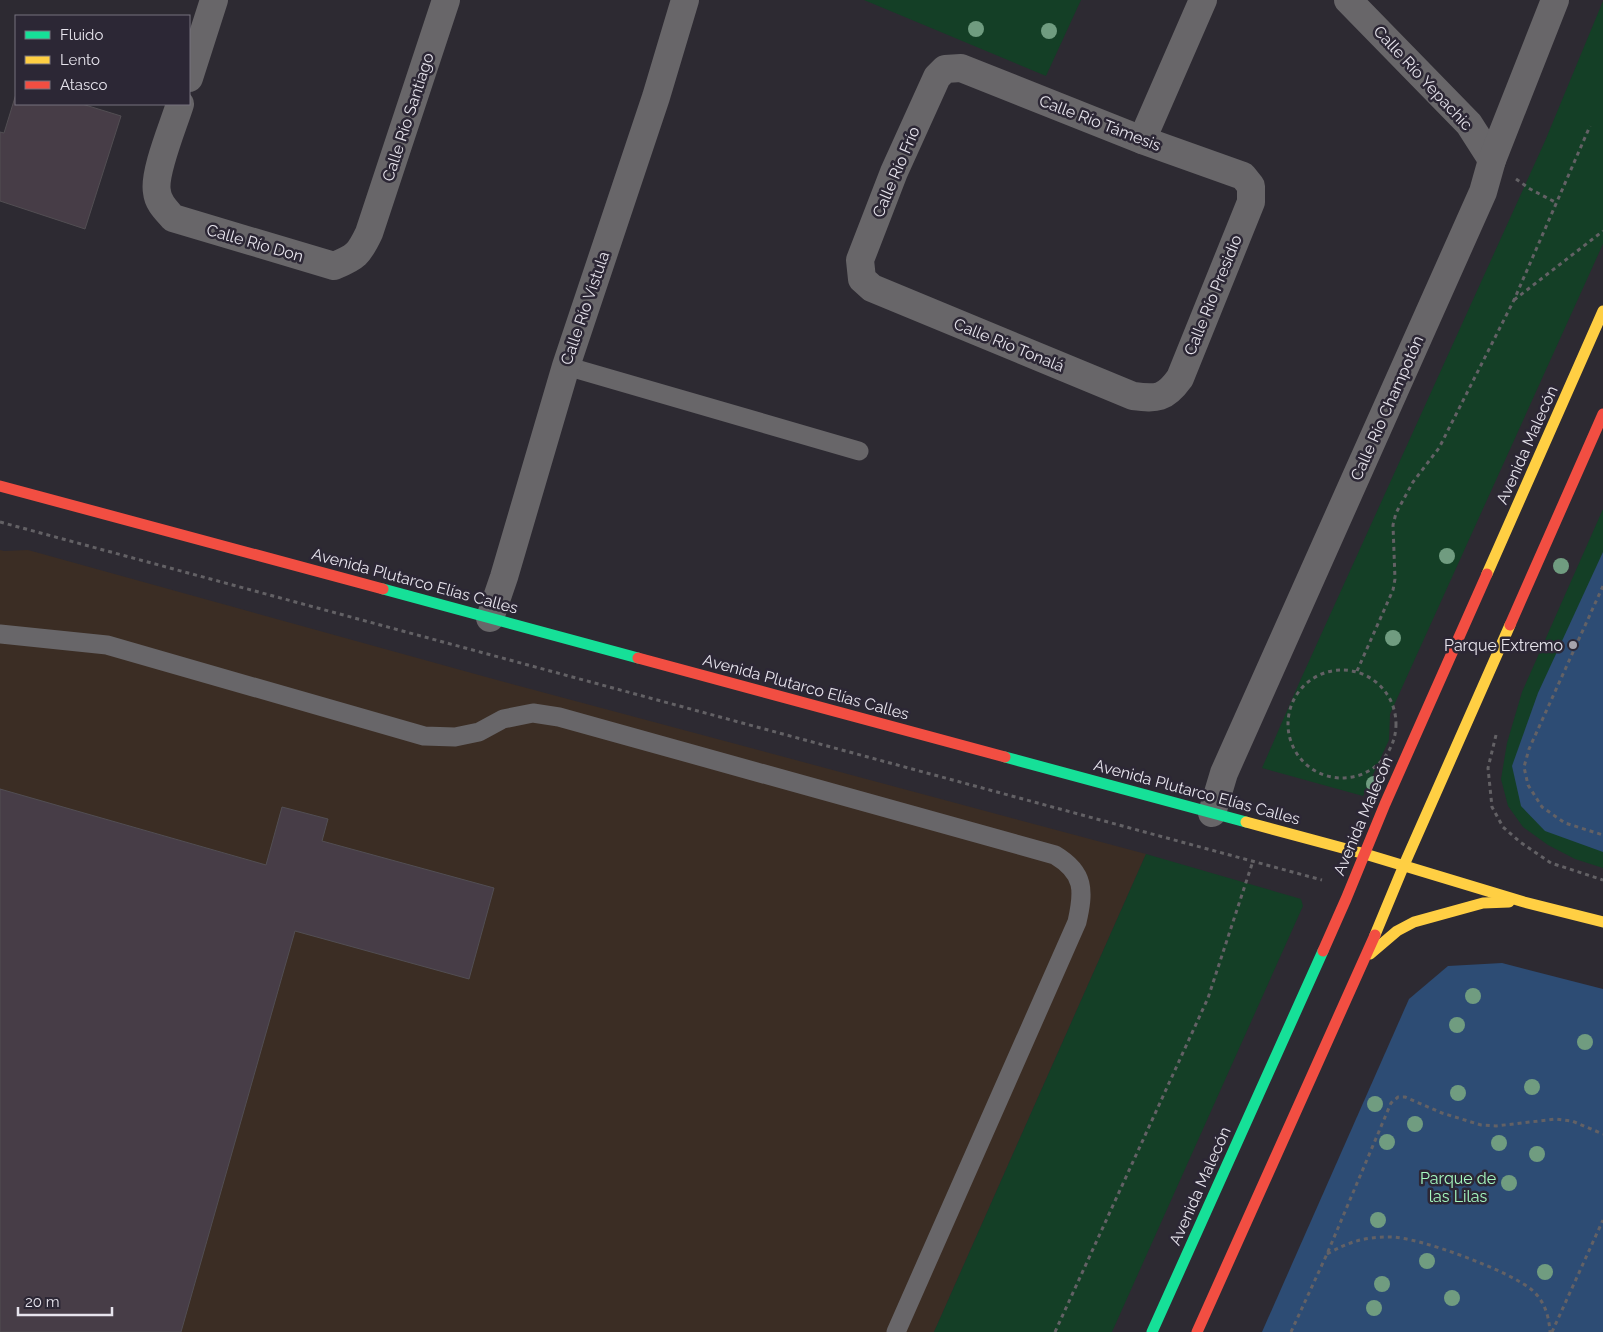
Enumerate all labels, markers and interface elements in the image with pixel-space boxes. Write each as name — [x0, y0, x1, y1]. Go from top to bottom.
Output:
legend — [15, 15, 190, 105]
street label: Calle Río Yepachic — [1370, 22, 1476, 134]
text: Fluido — [60, 26, 103, 44]
street label: Calle Río Santiago — [378, 50, 438, 184]
text: Lento — [60, 51, 100, 69]
text: Atasco — [60, 76, 107, 94]
street label: Calle Río Támesis — [1037, 91, 1164, 155]
street label: Calle Río Frío — [868, 124, 924, 220]
street label: Calle Río Don — [204, 220, 306, 266]
street label: Calle Río Presidio — [1180, 232, 1246, 358]
street label: Calle Río Vistula — [557, 249, 613, 367]
street label: Calle Río Tonalá — [951, 314, 1067, 376]
street label: Calle Río Champotón — [1347, 333, 1427, 483]
street label: Avenida Malecón — [1492, 383, 1562, 507]
street label: Avenida Plutarco Elías Calles — [310, 544, 520, 618]
place label: Parque Extremo — [1444, 636, 1563, 655]
marker: Parque Extremo — [1567, 639, 1579, 651]
street label: Avenida Plutarco Elías Calles — [701, 650, 911, 724]
street label: Avenida Malecón — [1329, 754, 1397, 878]
street label: Avenida Plutarco Elías Calles — [1092, 755, 1302, 829]
street label: Avenida Malecón — [1165, 1124, 1235, 1248]
park label: Parque de las Lilas — [1420, 1169, 1496, 1206]
scale bar — [18, 1284, 111, 1316]
text: 20 m — [25, 1293, 60, 1311]

